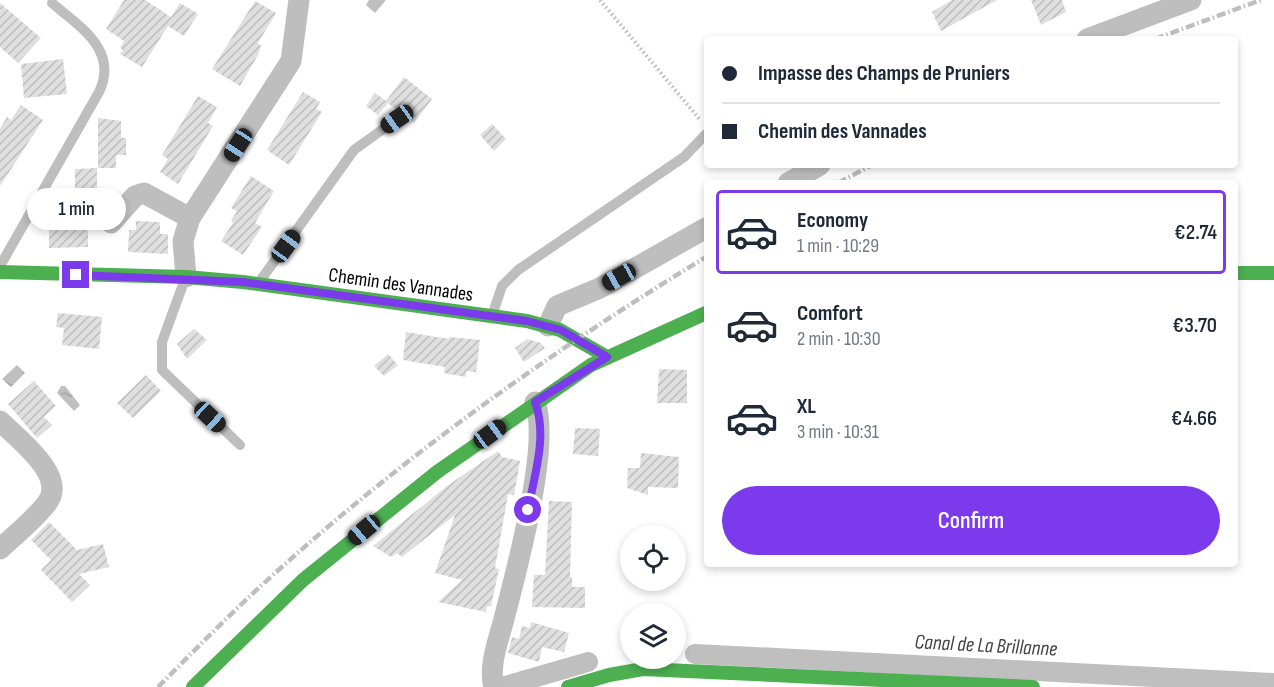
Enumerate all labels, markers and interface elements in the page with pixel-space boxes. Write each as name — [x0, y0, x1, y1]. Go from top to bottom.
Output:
text: Impasse des Champs de Pruniers — [758, 60, 1010, 87]
car — [377, 101, 417, 137]
text: Chemin des Vannades — [758, 118, 927, 145]
car — [221, 125, 255, 165]
callout: 1 min — [26, 188, 125, 230]
text: 1 min — [58, 197, 95, 221]
icon: car — [725, 205, 779, 259]
text: Economy — [797, 207, 868, 234]
text: €2.74 — [1174, 219, 1217, 246]
car — [268, 226, 304, 266]
text: 1 min · 10:29 — [797, 234, 879, 258]
car — [599, 260, 639, 294]
route end — [62, 261, 89, 288]
street label: Chemin des Vannades — [327, 263, 475, 307]
icon: car — [725, 298, 779, 352]
text: Comfort — [797, 300, 863, 327]
text: €3.70 — [1173, 312, 1217, 339]
text: 2 min · 10:30 — [797, 327, 881, 351]
icon: car — [725, 391, 779, 445]
text: XL — [797, 393, 816, 420]
car — [191, 398, 229, 436]
text: €4.66 — [1171, 405, 1217, 432]
car — [470, 416, 510, 452]
text: 3 min · 10:31 — [797, 420, 879, 444]
button: Confirm — [722, 486, 1220, 555]
route start — [514, 496, 541, 523]
car — [344, 512, 384, 548]
map controls — [620, 525, 686, 669]
button: locate — [620, 525, 686, 591]
button: layers — [620, 603, 686, 669]
water label: Canal de La Brillanne — [914, 629, 1058, 662]

